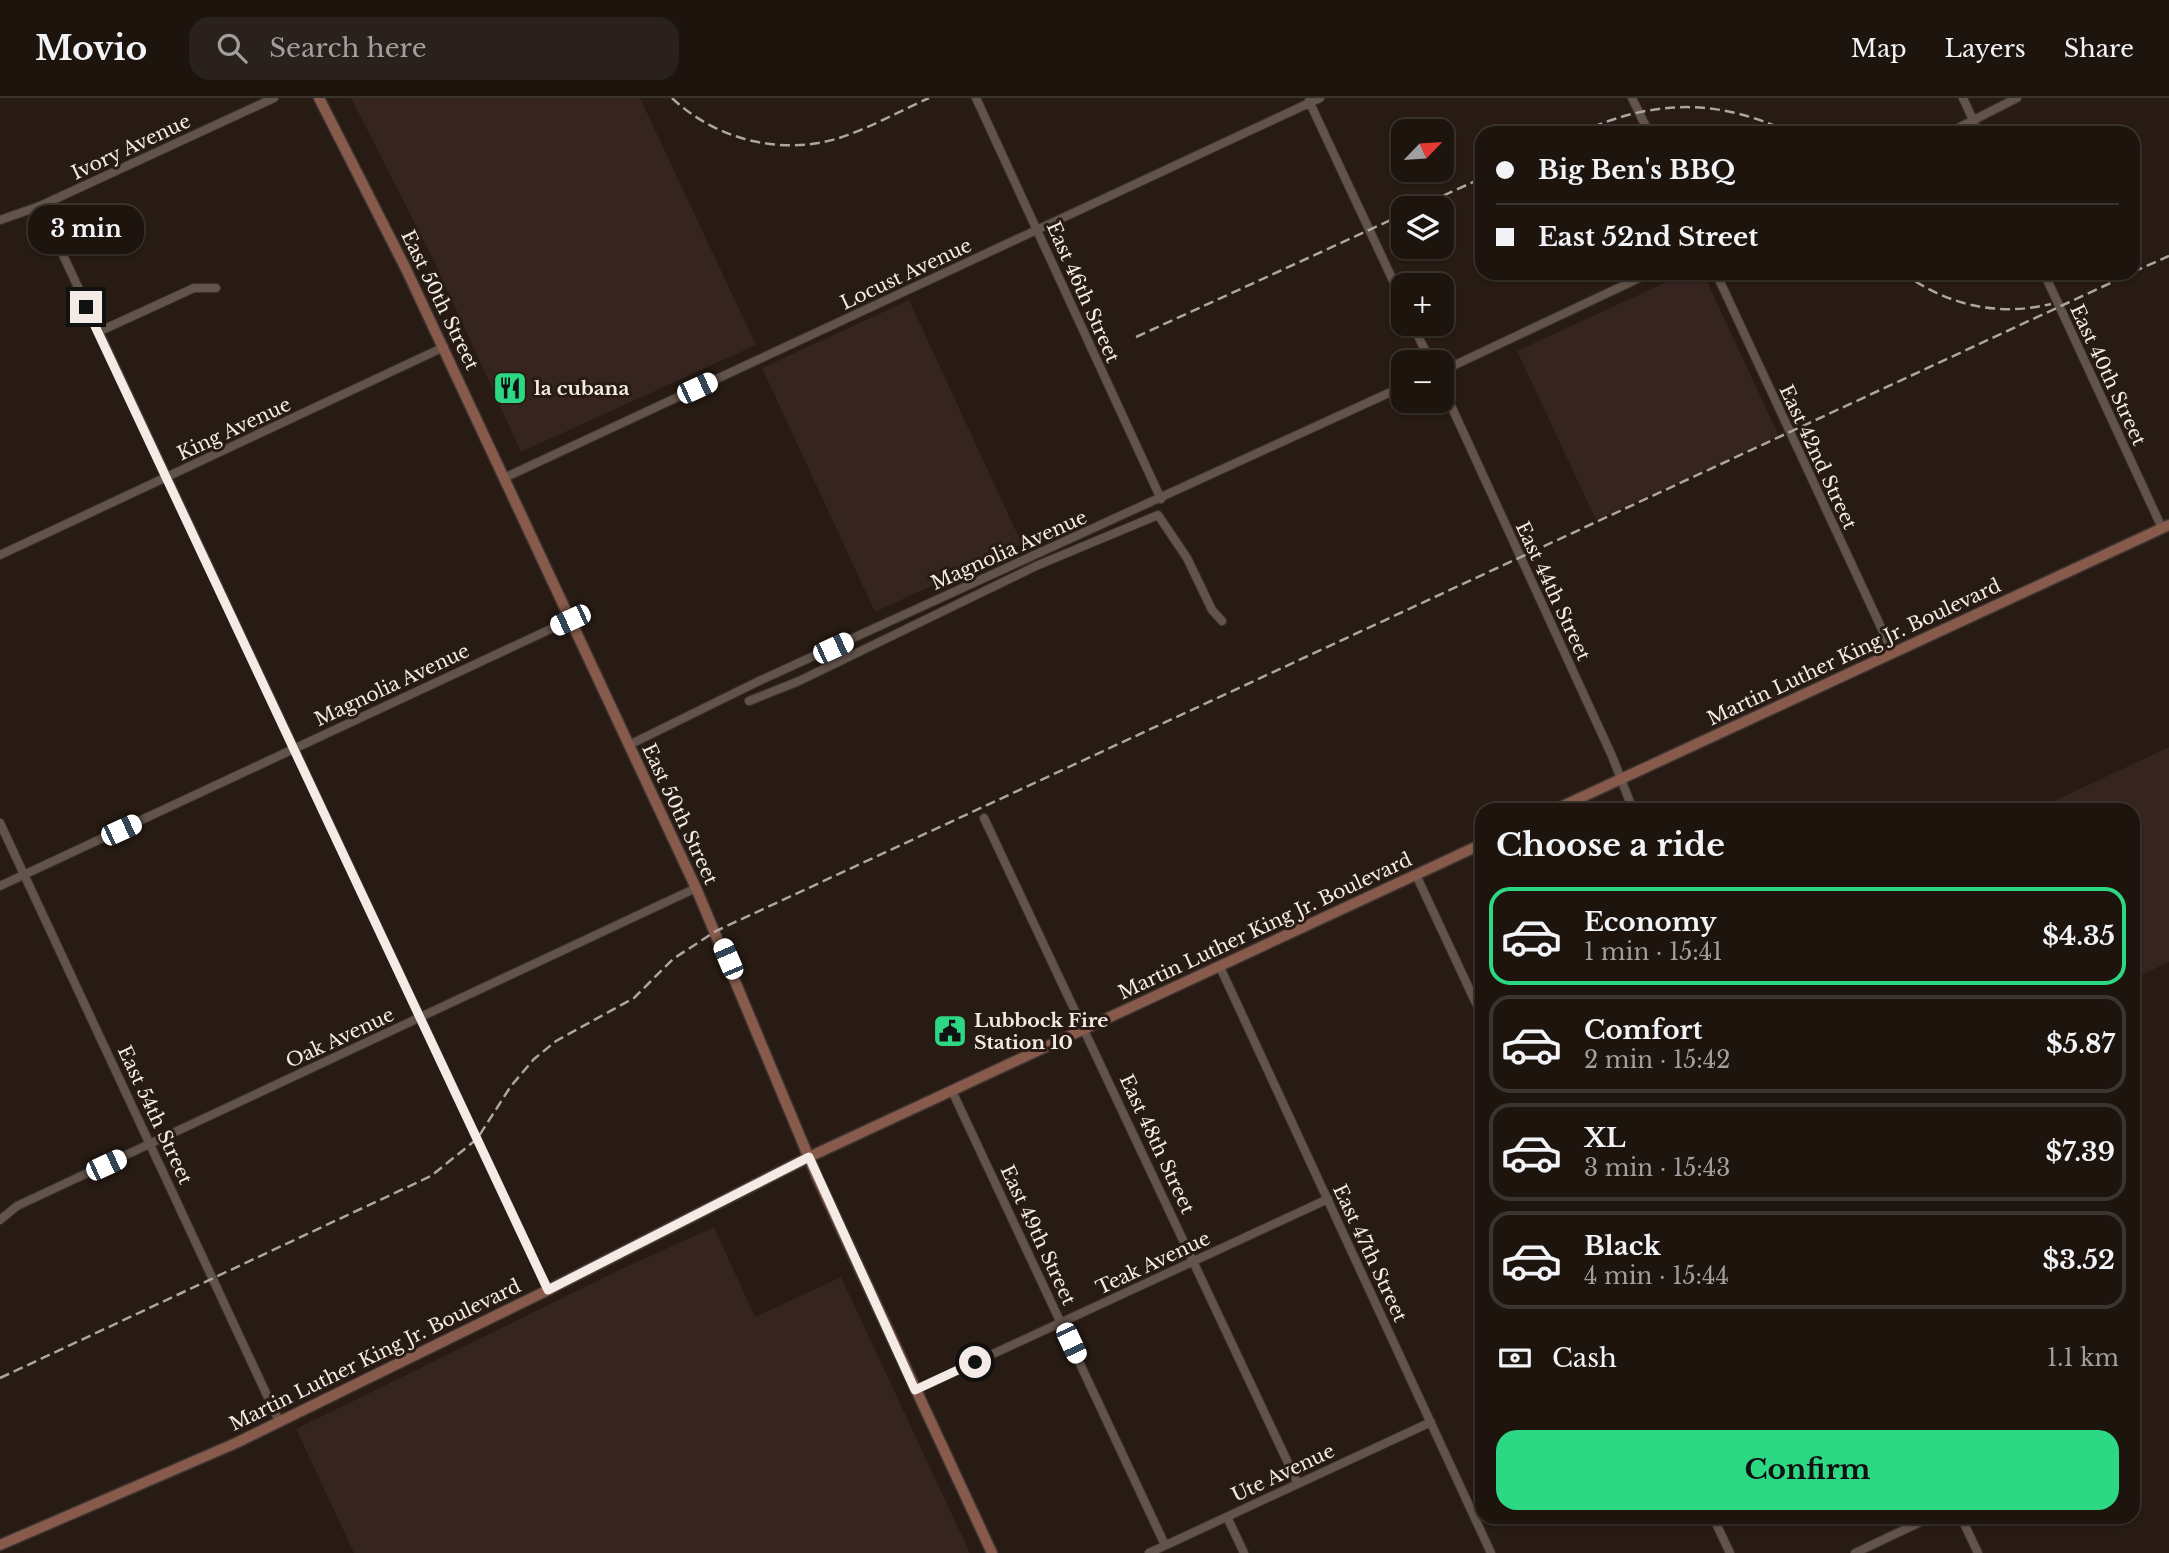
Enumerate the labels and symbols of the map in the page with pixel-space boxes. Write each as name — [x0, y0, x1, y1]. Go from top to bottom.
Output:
street label: Ivory Avenue — [68, 109, 194, 185]
north arrow — [1391, 119, 1454, 182]
callout: 3 min — [28, 206, 144, 254]
street label: East 46th Street — [1042, 218, 1125, 367]
street label: East 50th Street — [396, 226, 484, 374]
street label: Locust Avenue — [837, 234, 975, 314]
route end — [70, 291, 102, 323]
street label: East 40th Street — [2065, 301, 2151, 450]
restaurant icon: la cubana — [491, 369, 529, 407]
car — [674, 370, 721, 406]
place label: la cubana — [534, 377, 629, 400]
street label: East 42nd Street — [1774, 381, 1862, 534]
street label: King Avenue — [174, 393, 294, 465]
street label: Magnolia Avenue — [928, 505, 1090, 595]
street label: East 44th Street — [1511, 518, 1596, 665]
street label: Martin Luther King Jr. Boulevard — [1704, 574, 2005, 730]
car — [547, 602, 594, 638]
car — [810, 630, 857, 666]
street label: Magnolia Avenue — [311, 639, 473, 731]
street label: East 50th Street — [637, 740, 723, 889]
car — [98, 812, 145, 848]
street label: Martin Luther King Jr. Boulevard — [1115, 848, 1416, 1004]
car — [711, 936, 746, 982]
street label: Oak Avenue — [282, 1003, 398, 1073]
place label: Lubbock Fire Station 10 — [974, 1009, 1108, 1054]
public building icon: Lubbock Fire Station 10 — [931, 1012, 969, 1050]
street label: East 54th Street — [113, 1042, 198, 1189]
street label: East 48th Street — [1115, 1071, 1200, 1218]
car — [83, 1147, 130, 1183]
street label: East 49th Street — [996, 1161, 1081, 1309]
street label: East 47th Street — [1328, 1181, 1412, 1326]
street label: Teak Avenue — [1092, 1227, 1214, 1299]
street label: Martin Luther King Jr. Boulevard — [226, 1274, 525, 1436]
car — [1053, 1320, 1090, 1366]
route start — [959, 1346, 991, 1378]
street label: Ute Avenue — [1228, 1439, 1338, 1507]

